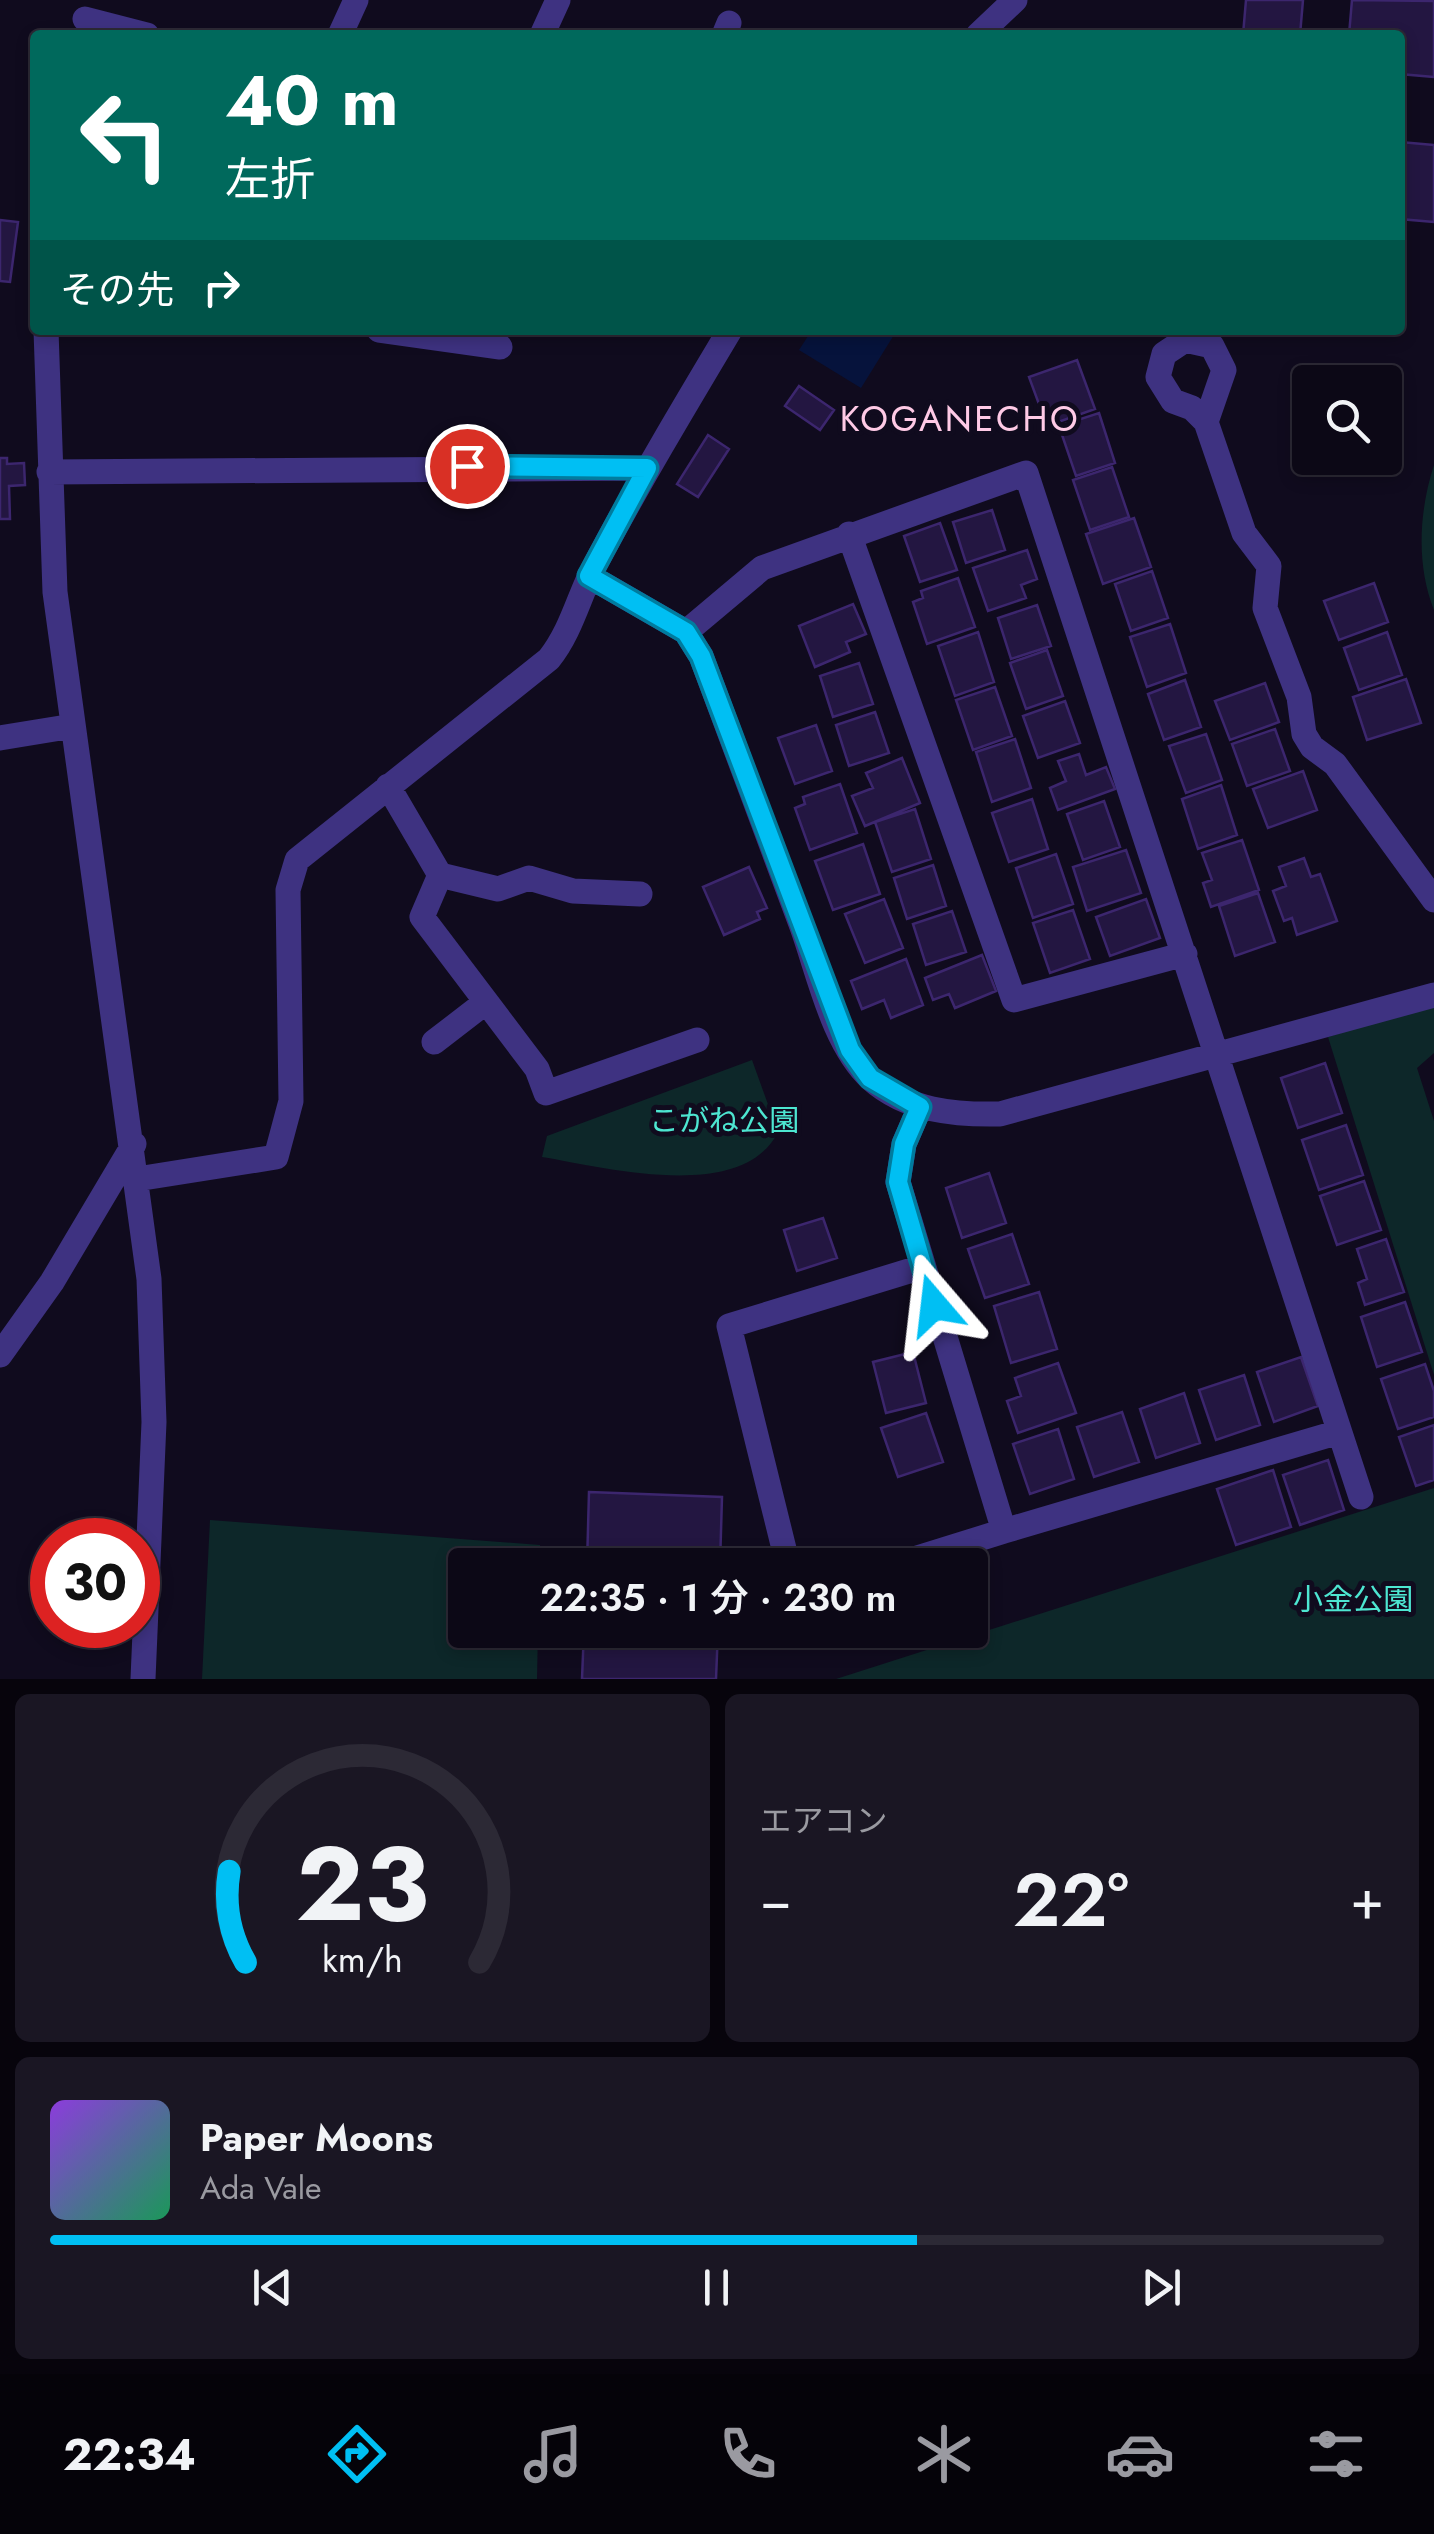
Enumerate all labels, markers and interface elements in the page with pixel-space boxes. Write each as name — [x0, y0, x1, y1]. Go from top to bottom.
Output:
text: 40 m — [225, 50, 399, 151]
icon: left — [60, 70, 190, 200]
text: 左折 — [225, 147, 315, 212]
icon: right — [194, 260, 249, 315]
text: その先 — [60, 262, 174, 317]
map controls — [1292, 365, 1402, 475]
button: search — [1292, 365, 1402, 475]
district label: KOGANECHO — [840, 394, 1080, 444]
pin — [425, 424, 510, 509]
icon: arrive — [440, 439, 495, 494]
park label: こがね公園 — [649, 1099, 799, 1142]
position arrow — [882, 1253, 986, 1357]
speed limit sign: 30 — [30, 1518, 160, 1648]
text: 22:35 · 1 分 · 230 m — [540, 1570, 896, 1625]
park label: 小金公園 — [1293, 1578, 1413, 1621]
text: エアコン — [760, 1798, 888, 1844]
text: 23 — [296, 1809, 429, 1959]
text: 22° — [1013, 1846, 1129, 1954]
text: − — [760, 1860, 792, 1940]
text: + — [1350, 1860, 1384, 1940]
text: km/h — [322, 1934, 403, 1985]
text: Paper Moons — [200, 2110, 433, 2165]
text: Ada Vale — [200, 2165, 322, 2211]
icon: previous — [245, 2260, 300, 2315]
icon: pause — [689, 2260, 744, 2315]
icon: next — [1134, 2260, 1189, 2315]
icon: directions — [322, 2419, 392, 2489]
icon: music — [518, 2419, 588, 2489]
icon: phone — [713, 2419, 783, 2489]
icon: climate — [909, 2419, 979, 2489]
icon: car — [1105, 2419, 1175, 2489]
icon: filters — [1301, 2419, 1371, 2489]
text: 22:34 — [63, 2422, 196, 2487]

